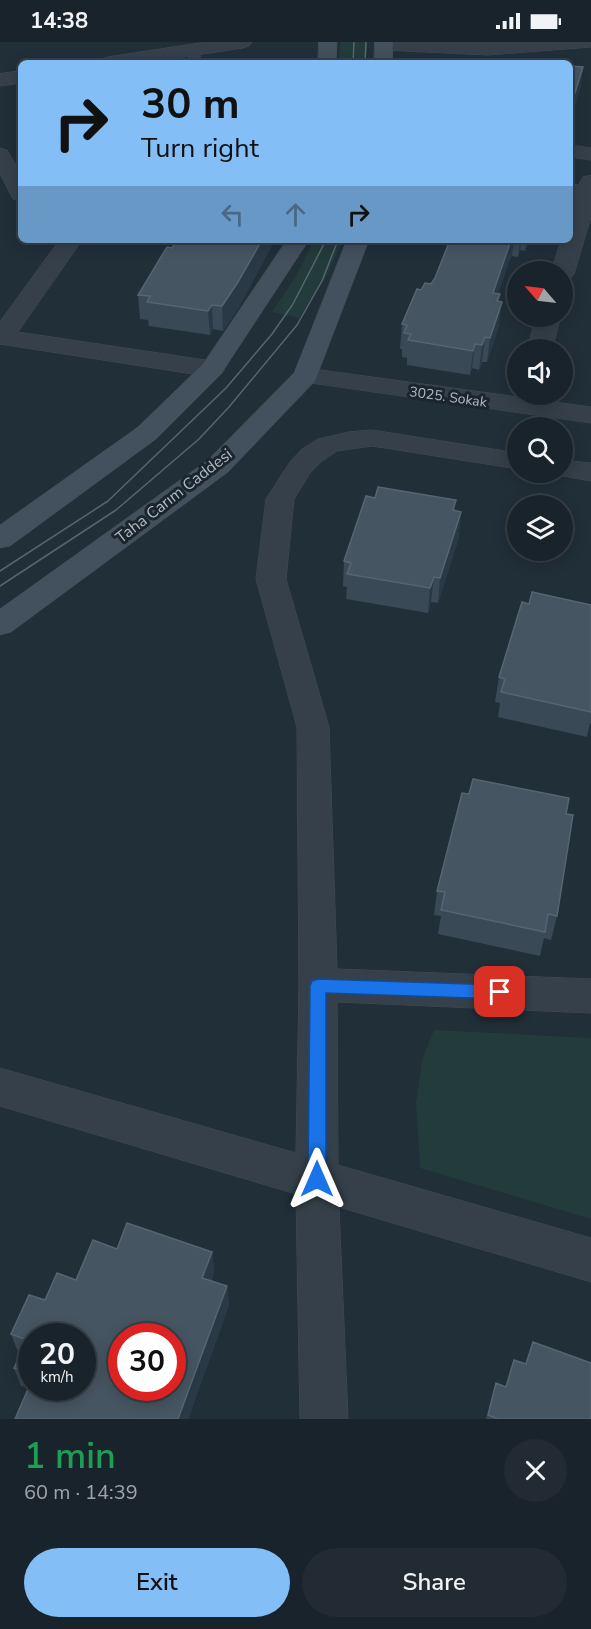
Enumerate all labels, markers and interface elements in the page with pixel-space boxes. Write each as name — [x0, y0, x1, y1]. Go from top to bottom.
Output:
text: 14:38 — [30, 6, 88, 36]
text: 30 m — [141, 76, 240, 133]
icon: right — [42, 84, 120, 162]
text: Turn right — [141, 130, 259, 167]
icon: left — [216, 198, 249, 231]
icon: ahead — [279, 198, 312, 231]
icon: right — [342, 198, 375, 231]
north arrow — [507, 261, 573, 327]
map controls — [507, 261, 573, 561]
button: sound — [507, 339, 573, 405]
street label: 3025. Sokak — [408, 382, 489, 412]
button: search — [507, 417, 573, 483]
street label: Taha Carım Caddesi — [111, 444, 237, 548]
button: layers — [507, 495, 573, 561]
pin — [474, 966, 525, 1017]
icon: arrive — [483, 975, 516, 1008]
position arrow — [285, 1147, 349, 1211]
speed limit sign: 30 — [108, 1323, 186, 1401]
text: 20 — [39, 1334, 75, 1375]
text: km/h — [40, 1367, 74, 1387]
text: 1 min — [24, 1432, 116, 1481]
button: close — [504, 1439, 567, 1502]
text: 60 m · 14:39 — [24, 1479, 138, 1506]
button: Exit — [24, 1548, 290, 1617]
button: Share — [302, 1548, 567, 1617]

